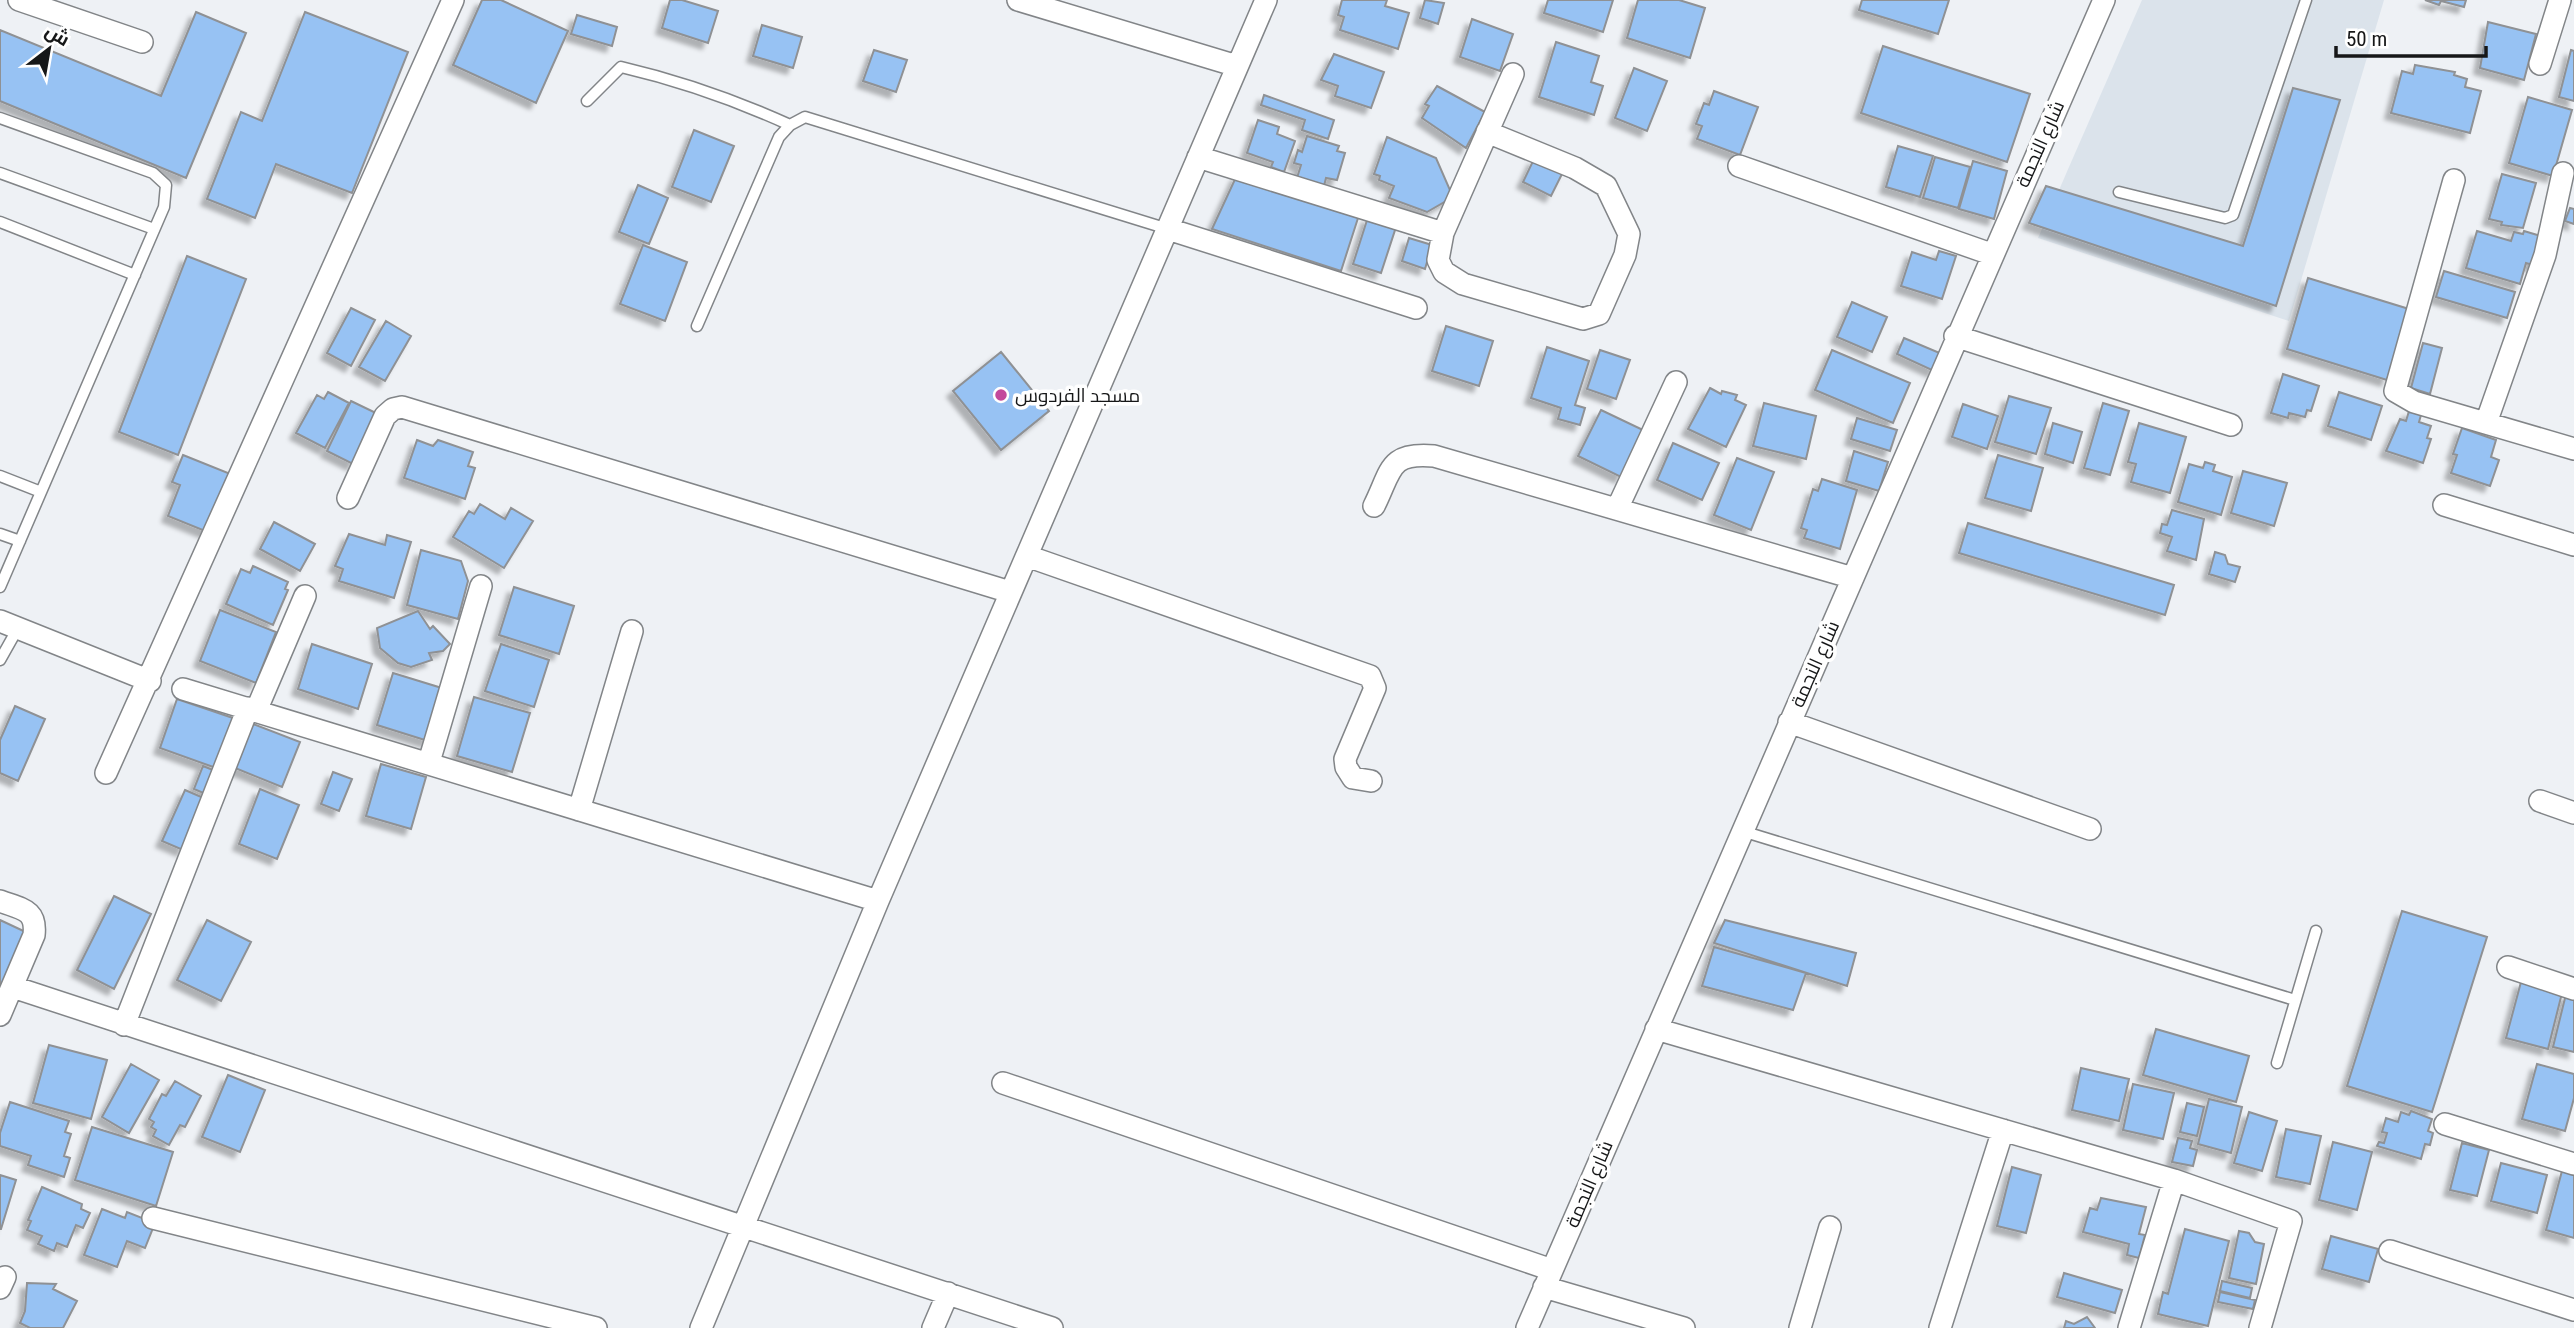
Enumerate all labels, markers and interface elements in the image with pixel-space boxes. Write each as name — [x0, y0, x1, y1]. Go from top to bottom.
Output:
north arrow — [14, 14, 84, 84]
scale bar — [2336, 14, 2486, 58]
text: ش — [41, 19, 74, 51]
text: 50 m — [2346, 27, 2387, 51]
street label: شارع النجمة — [2011, 97, 2071, 192]
place label: مسجد الفردوس — [1015, 384, 1140, 407]
marker: مسجد الفردوس — [993, 387, 1009, 403]
street label: شارع النجمة — [1786, 617, 1846, 712]
street label: شارع النجمة — [1560, 1137, 1619, 1232]

